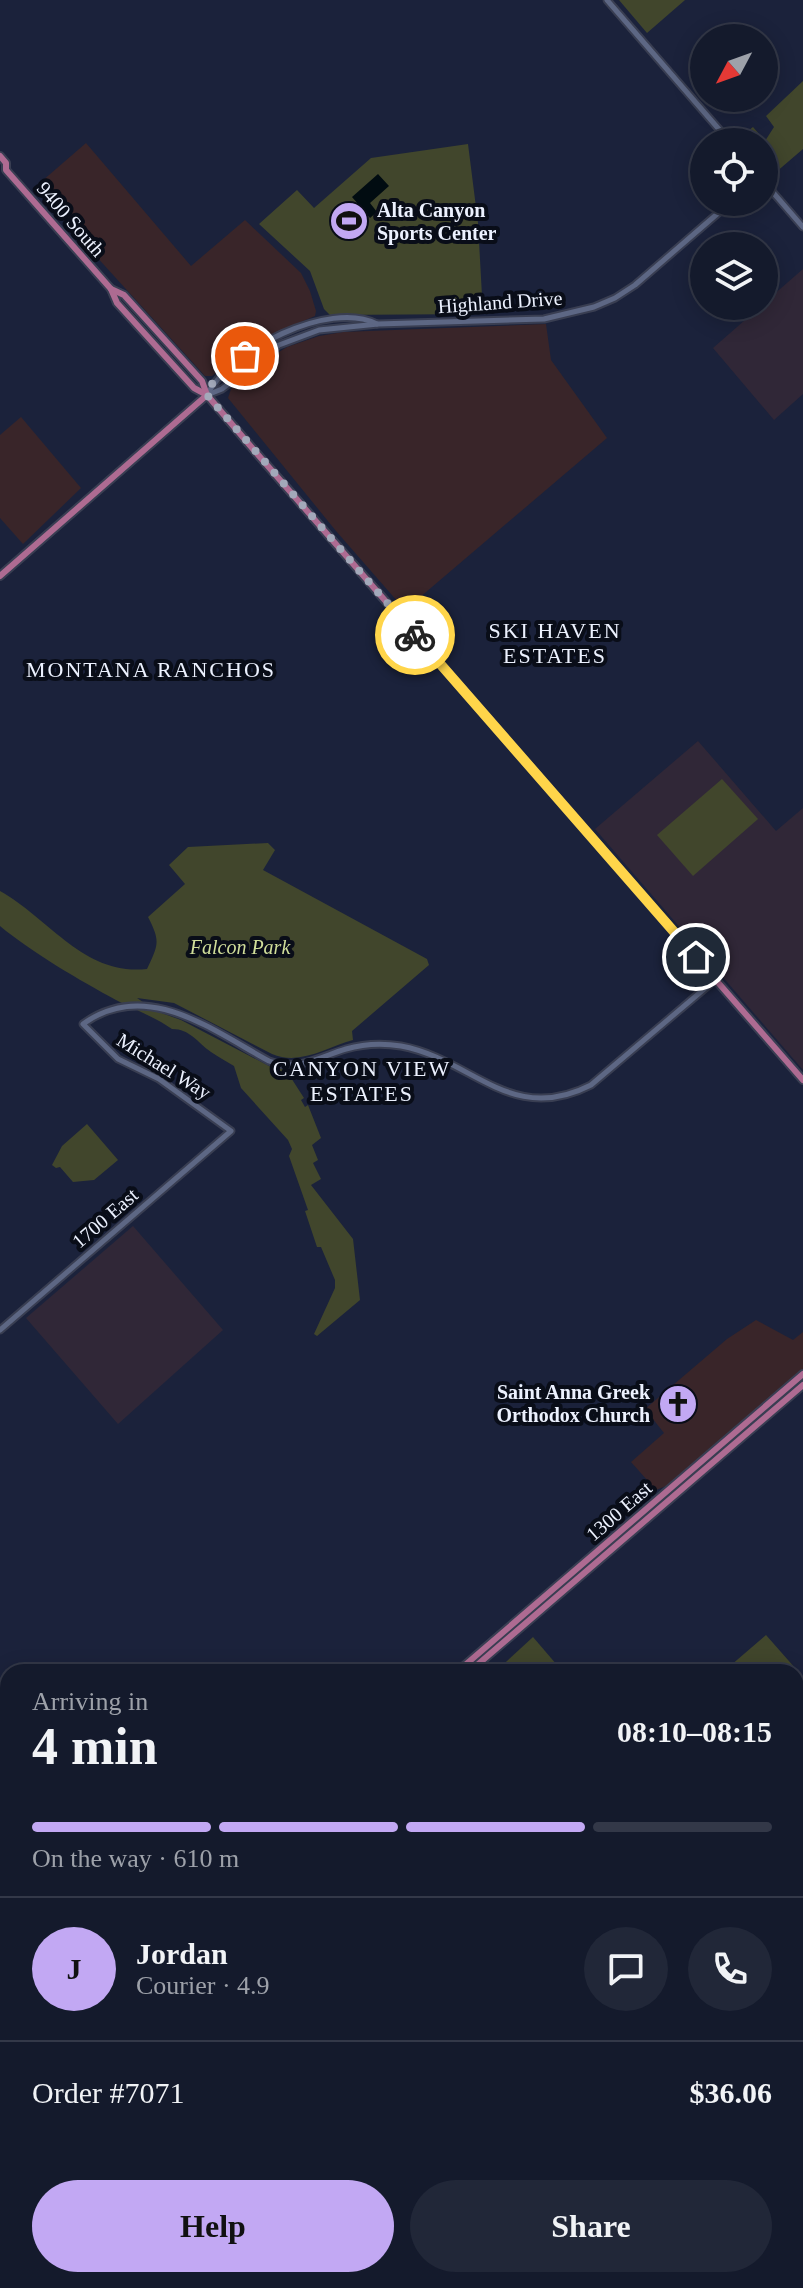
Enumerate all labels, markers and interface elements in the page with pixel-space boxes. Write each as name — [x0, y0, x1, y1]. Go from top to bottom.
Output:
north arrow — [690, 24, 778, 112]
map controls — [690, 24, 778, 320]
button: locate — [690, 128, 778, 216]
street label: 9400 South — [33, 177, 109, 261]
place label: Alta Canyon Sports Center — [377, 199, 497, 245]
sports icon: Alta Canyon Sports Center — [328, 200, 370, 242]
button: layers — [690, 232, 778, 320]
street label: Highland Drive — [437, 287, 563, 318]
pin — [211, 322, 279, 390]
icon: bag — [223, 334, 267, 378]
courier — [375, 595, 455, 675]
icon: bike — [393, 613, 437, 657]
district label: SKI HAVEN ESTATES — [488, 618, 622, 668]
district label: MONTANA RANCHOS — [26, 657, 276, 682]
pin — [662, 923, 730, 991]
icon: home — [674, 935, 718, 979]
park label: Falcon Park — [189, 936, 291, 958]
street label: Michael Way — [113, 1028, 215, 1104]
district label: CANYON VIEW ESTATES — [273, 1056, 451, 1106]
street label: 1700 East — [68, 1183, 143, 1252]
place label: Saint Anna Greek Orthodox Church — [496, 1381, 651, 1426]
church icon: Saint Anna Greek Orthodox Church — [657, 1383, 699, 1425]
street label: 1300 East — [582, 1476, 657, 1545]
text: Arriving in — [32, 1687, 148, 1716]
text: 08:10–08:15 — [617, 1715, 772, 1748]
text: 4 min — [32, 1718, 158, 1775]
text: On the way · 610 m — [32, 1844, 239, 1873]
button: chat — [584, 1927, 668, 2011]
button: phone — [688, 1927, 772, 2011]
text: Jordan — [136, 1937, 228, 1970]
text: J — [67, 1952, 82, 1985]
text: Courier · 4.9 — [136, 1971, 270, 2000]
text: Order #7071 — [32, 2076, 184, 2109]
text: $36.06 — [690, 2076, 772, 2109]
button: Help — [32, 2180, 394, 2272]
button: Share — [410, 2180, 772, 2272]

